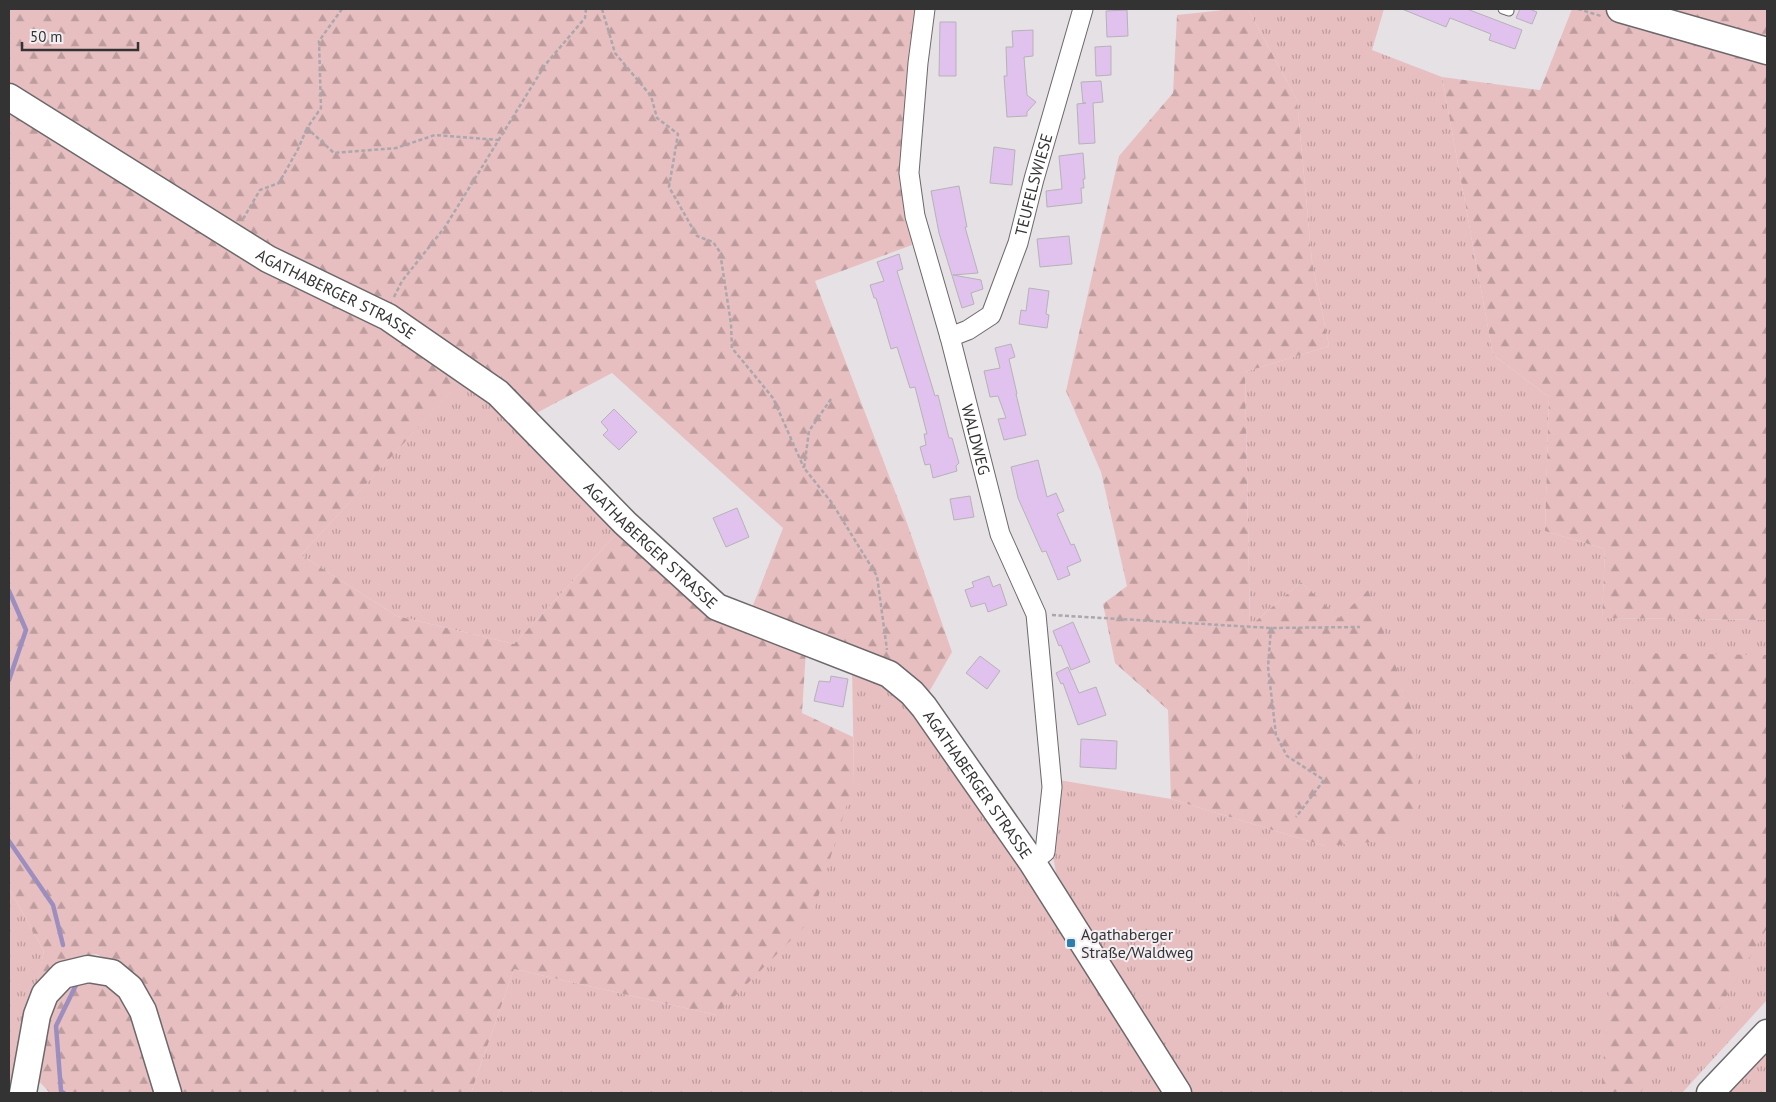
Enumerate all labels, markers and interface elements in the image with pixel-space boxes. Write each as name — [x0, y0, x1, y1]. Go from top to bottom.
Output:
scale bar — [22, 20, 139, 52]
text: 50 m — [30, 27, 63, 46]
street label: TEUFELSWIESE — [1010, 131, 1057, 238]
street label: AGATHABERGER STRASSE — [253, 244, 420, 343]
street label: WALDWEG — [957, 402, 995, 477]
street label: AGATHABERGER STRASSE — [580, 477, 722, 613]
street label: AGATHABERGER STRASSE — [919, 706, 1037, 863]
place label: Agathaberger Straße/Waldweg — [1081, 924, 1194, 962]
marker: Agathaberger Straße/Waldweg — [1065, 937, 1077, 949]

